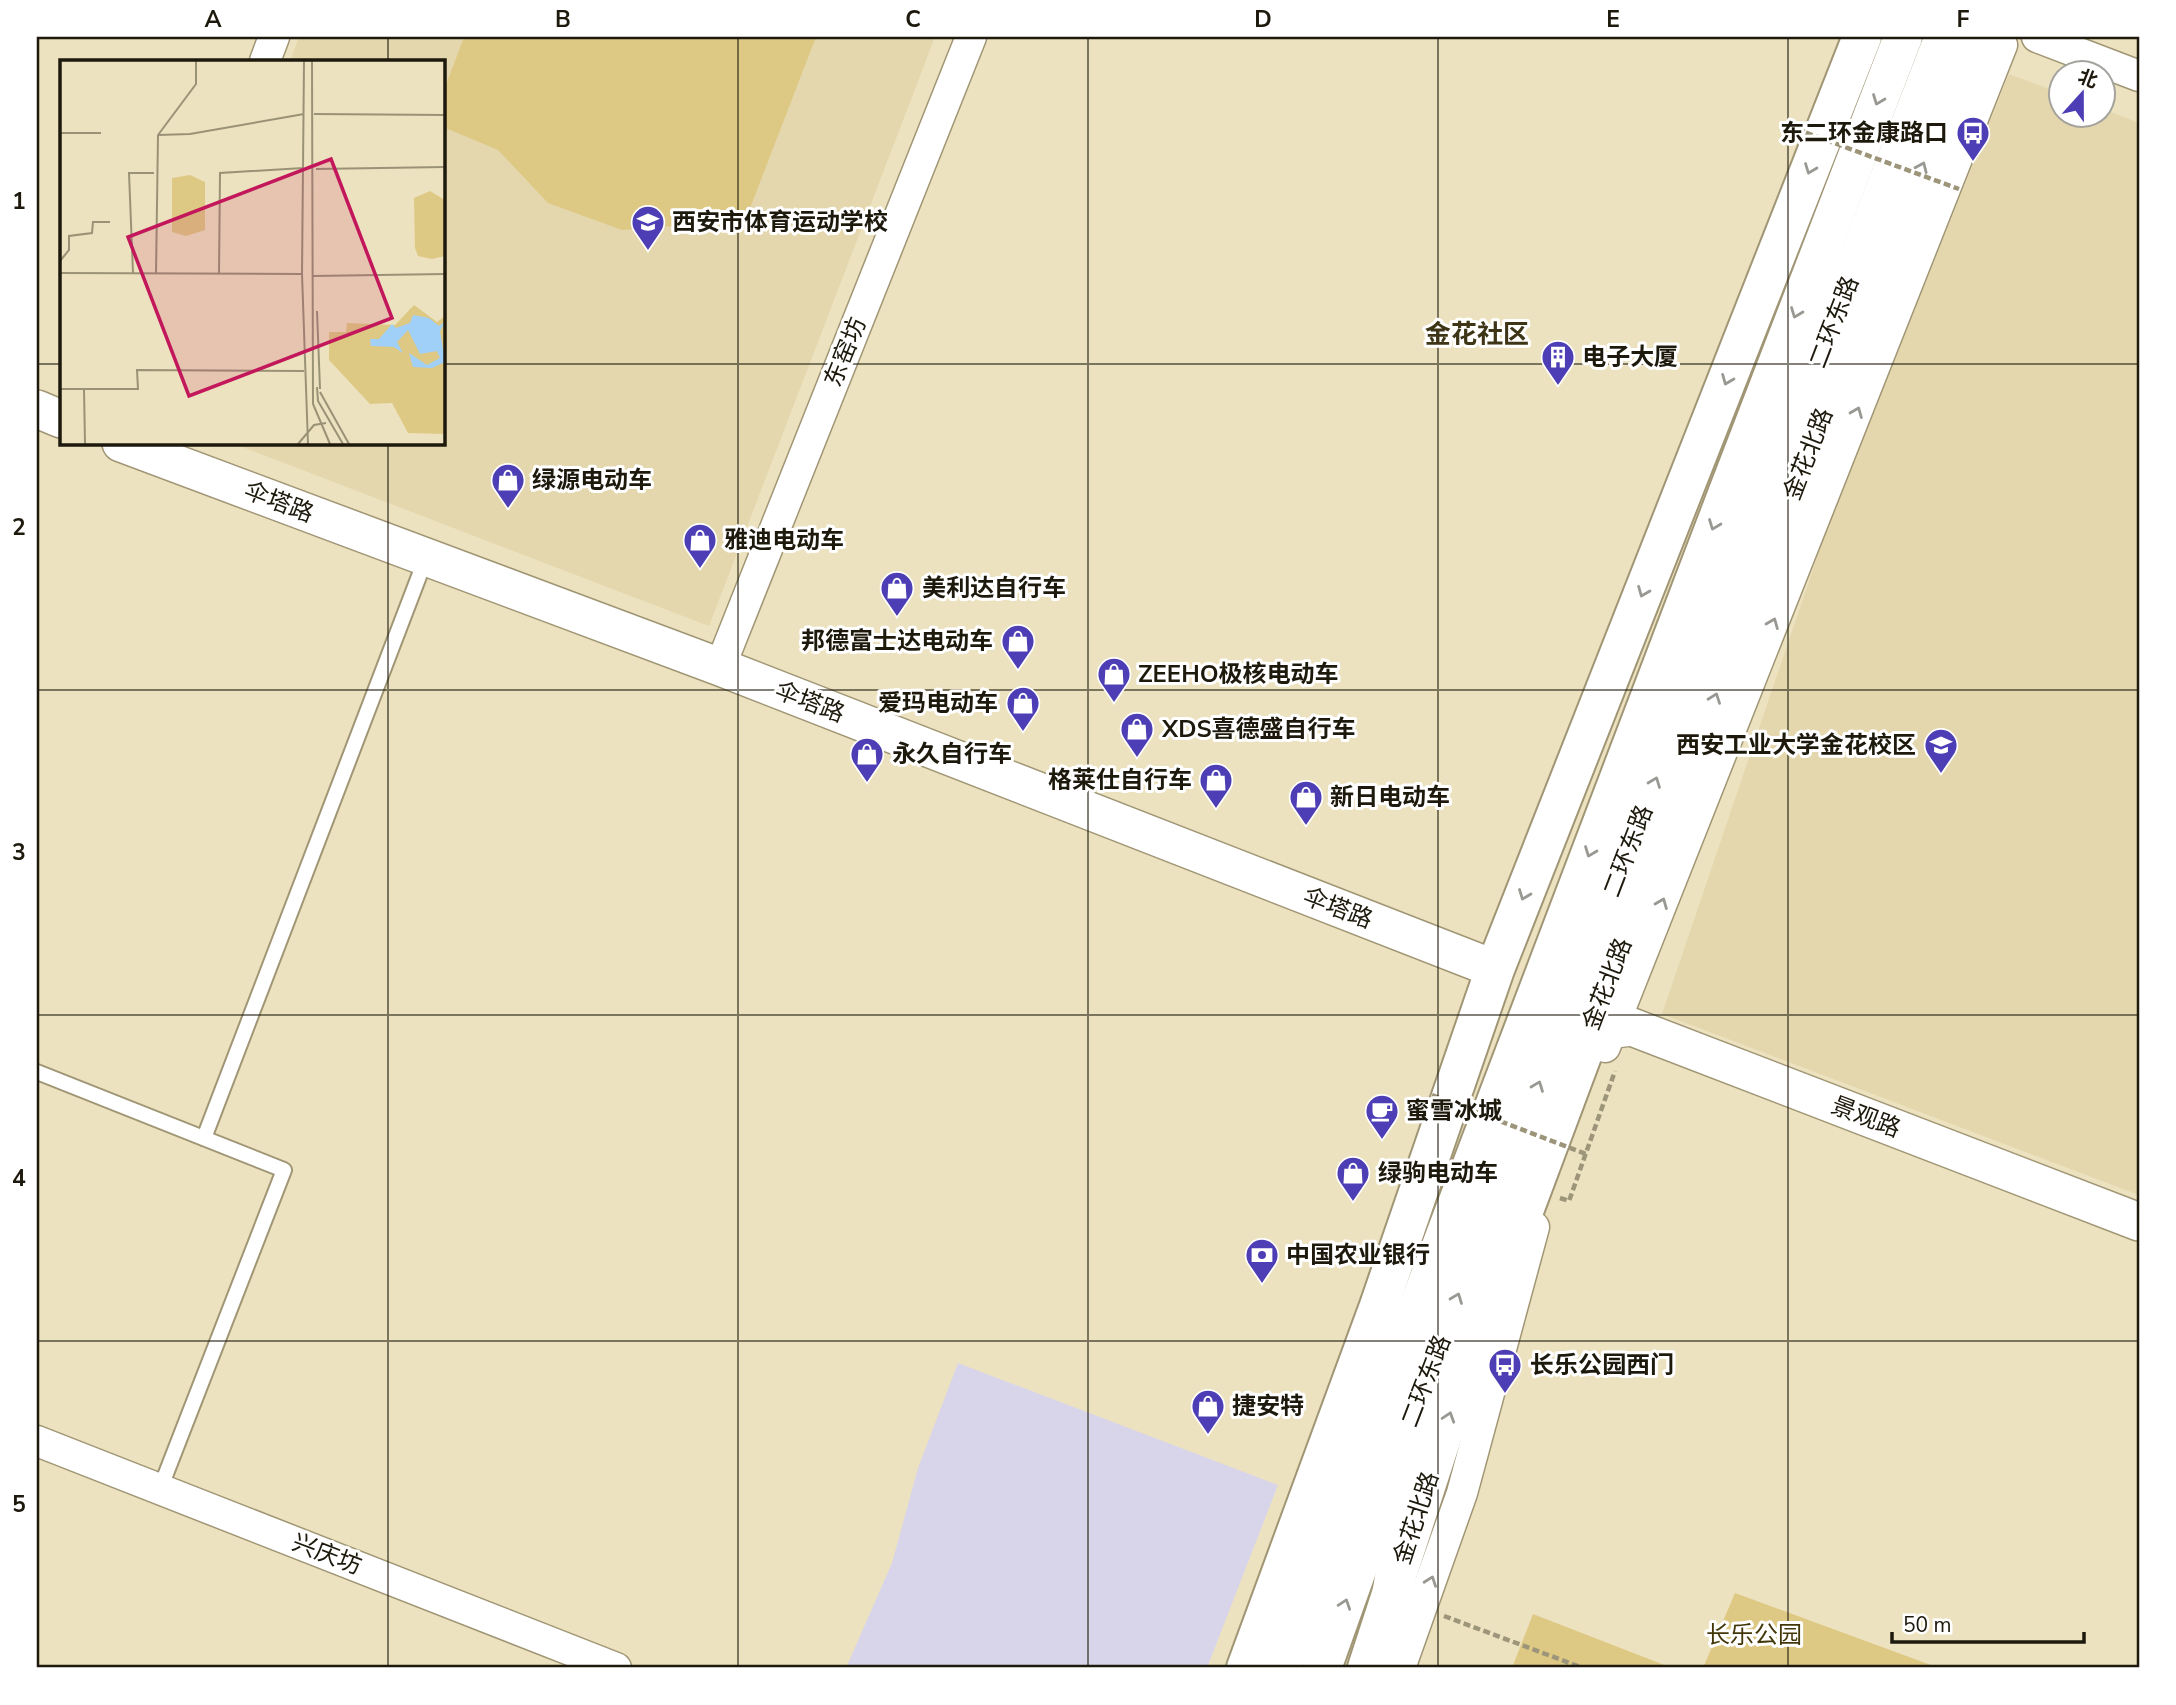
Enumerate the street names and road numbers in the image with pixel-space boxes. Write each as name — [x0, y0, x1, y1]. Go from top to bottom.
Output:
street label: 二环东路 — [1802, 271, 1866, 373]
street label: 东窑坊 — [817, 313, 873, 391]
street label: 金花北路 — [1776, 403, 1840, 505]
street label: 伞塔路 — [240, 474, 318, 530]
street label: 伞塔路 — [771, 674, 849, 730]
street label: 二环东路 — [1596, 800, 1660, 902]
street label: 伞塔路 — [1299, 880, 1377, 936]
street label: 金花北路 — [1575, 933, 1639, 1035]
street label: 景观路 — [1827, 1089, 1905, 1145]
street label: 二环东路 — [1394, 1330, 1458, 1432]
street label: 金花北路 — [1386, 1467, 1446, 1569]
street label: 兴庆坊 — [288, 1526, 366, 1582]

